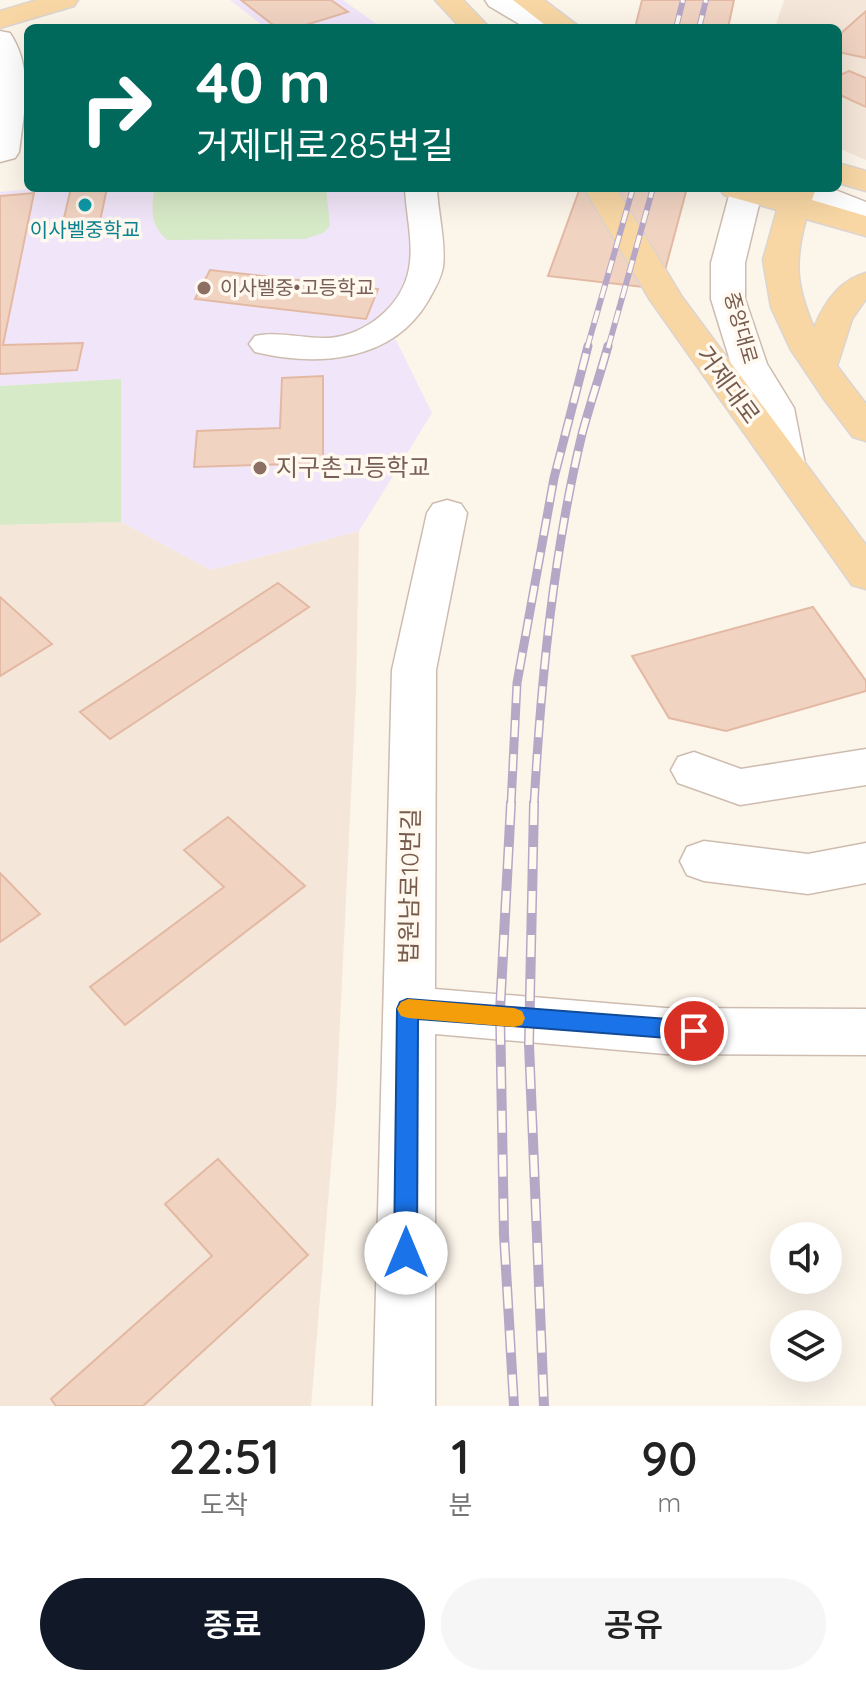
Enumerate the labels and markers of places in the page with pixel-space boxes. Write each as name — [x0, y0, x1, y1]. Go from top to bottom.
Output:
marker: 이사벨중학교 — [76, 196, 94, 214]
place label: 이사벨중학교 — [30, 217, 140, 242]
place label: 이사벨중•고등학교 — [220, 275, 374, 300]
marker: 이사벨중•고등학교 — [195, 279, 213, 297]
place label: 지구촌고등학교 — [276, 452, 431, 482]
marker: 지구촌고등학교 — [251, 459, 269, 477]
pin — [660, 997, 728, 1065]

